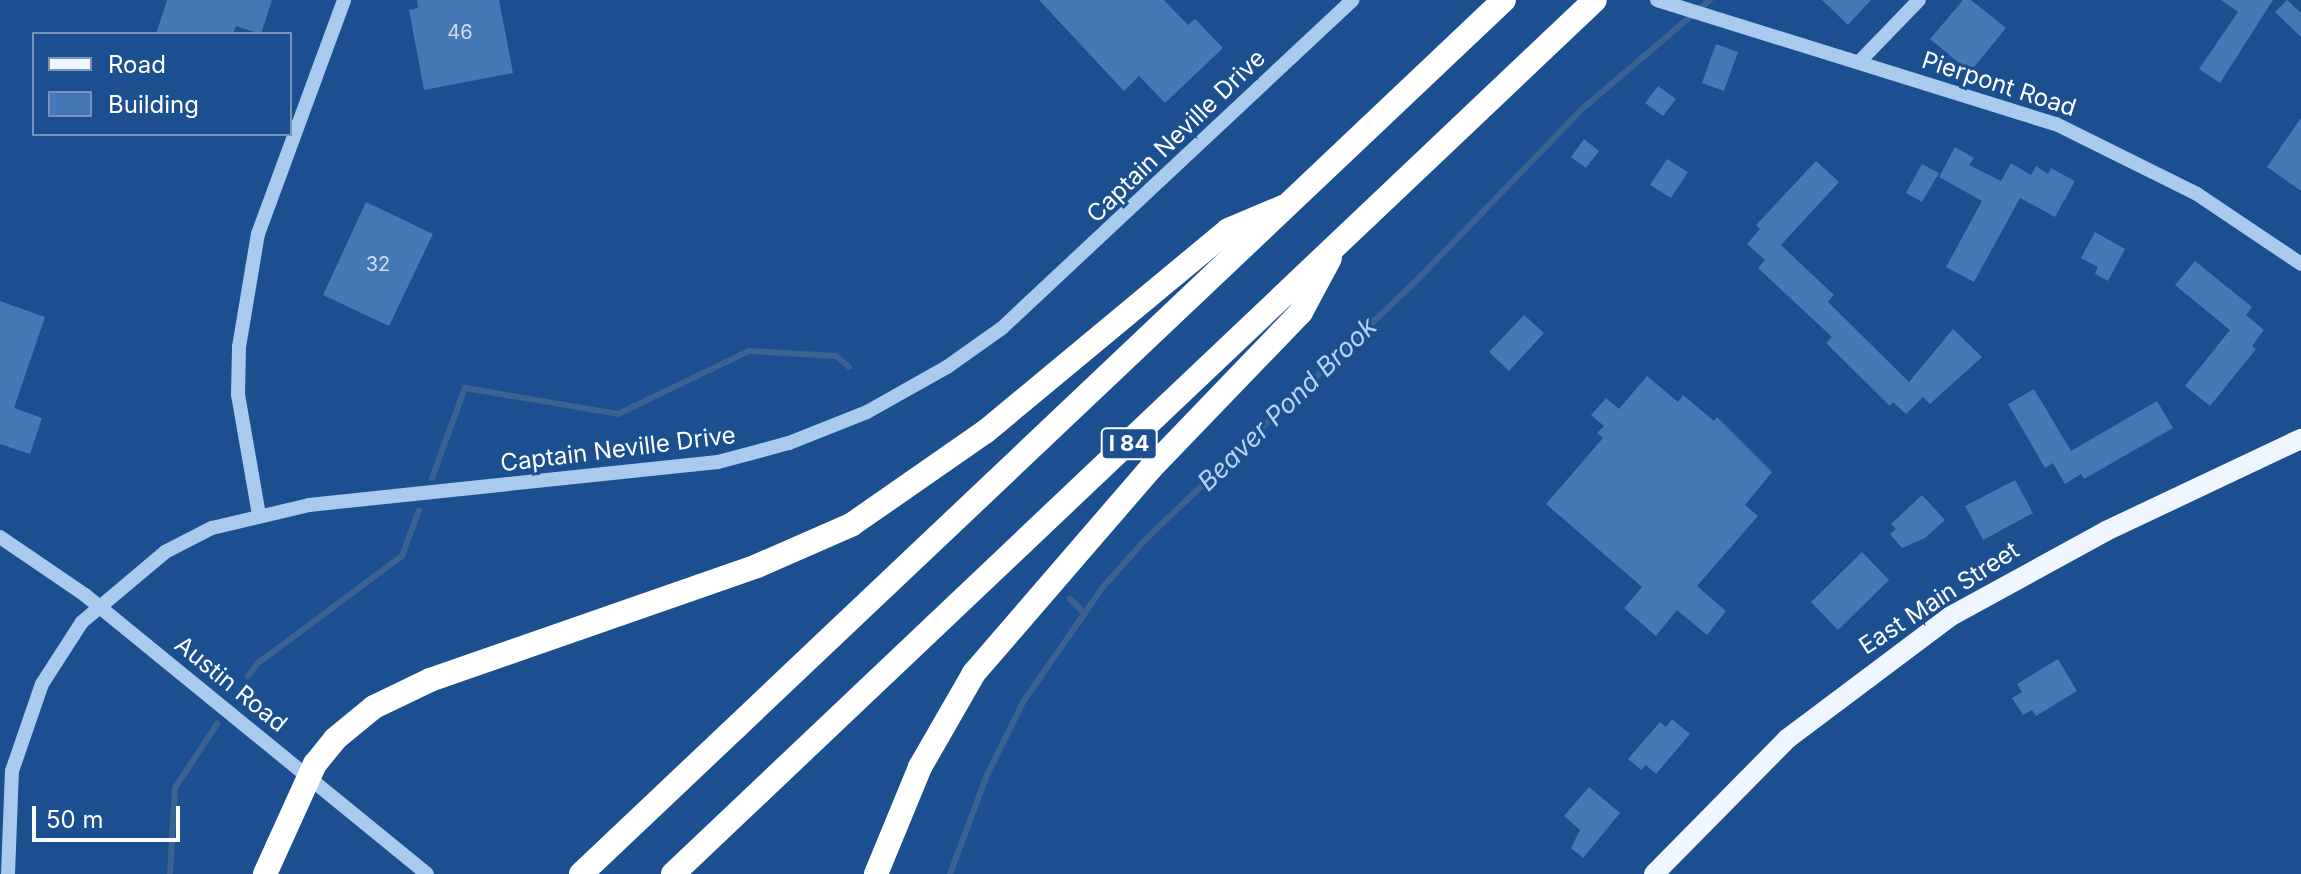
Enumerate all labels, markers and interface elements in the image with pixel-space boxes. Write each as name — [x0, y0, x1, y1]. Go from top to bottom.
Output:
house number: 46 — [447, 20, 473, 44]
legend — [32, 32, 292, 136]
street label: Captain Neville Drive — [1081, 43, 1271, 229]
street label: Pierpont Road — [1918, 46, 2080, 122]
text: Road — [108, 50, 166, 79]
text: Building — [108, 90, 199, 119]
house number: 32 — [366, 252, 390, 276]
water label: Beaver Pond Brook — [1191, 311, 1383, 497]
street label: Captain Neville Drive — [499, 420, 737, 478]
road number: I 84 — [1099, 426, 1159, 462]
street label: East Main Street — [1854, 536, 2024, 660]
street label: Austin Road — [169, 630, 293, 738]
scale bar — [36, 790, 184, 840]
text: 50 m — [46, 805, 104, 834]

